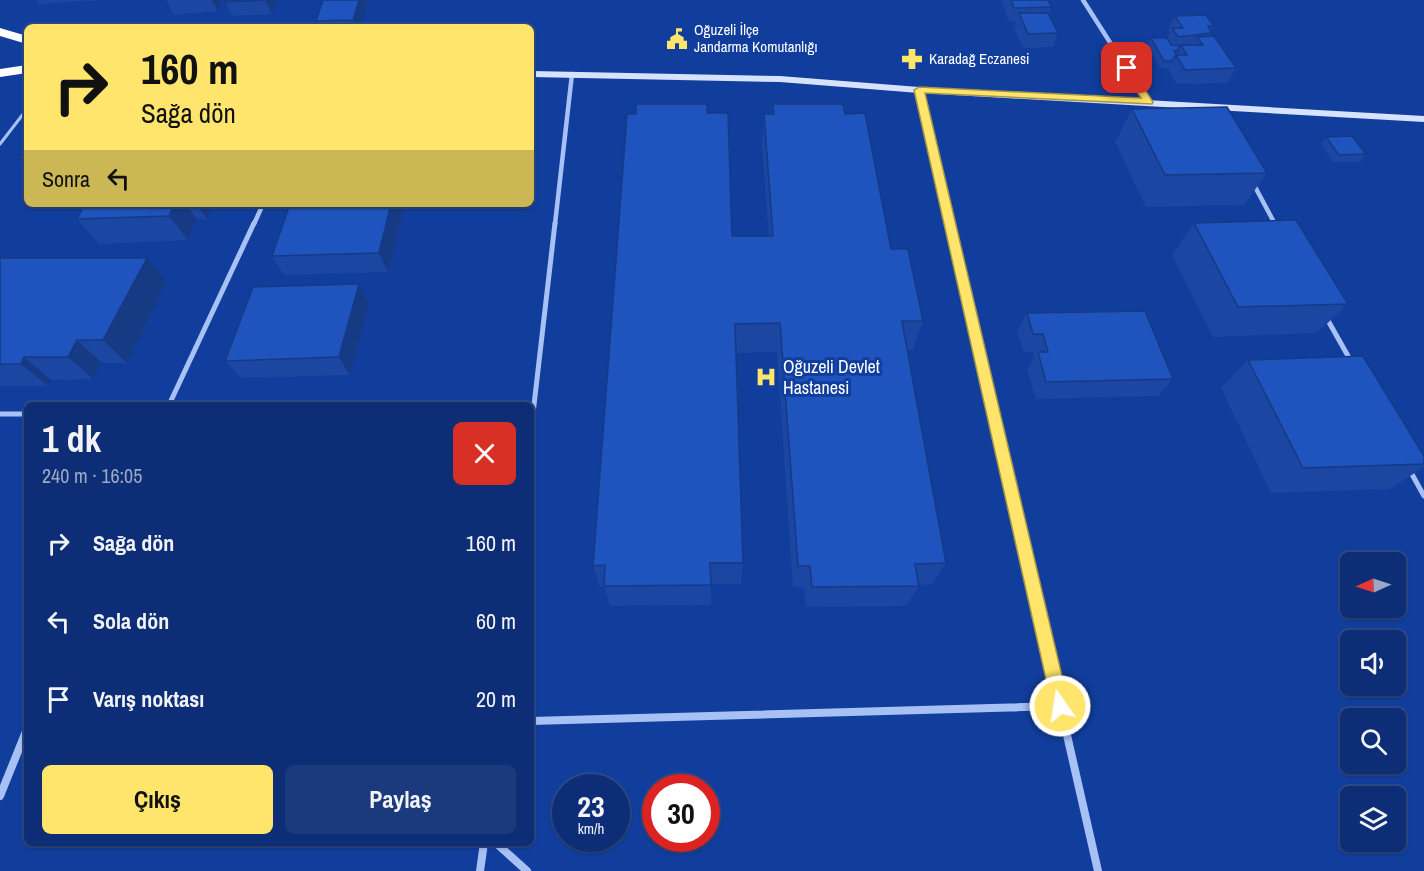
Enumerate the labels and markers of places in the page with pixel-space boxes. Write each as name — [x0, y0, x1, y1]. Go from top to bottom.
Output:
place label: Oğuzeli İlçe Jandarma Komutanlığı — [694, 19, 818, 57]
public building icon: Oğuzeli İlçe Jandarma Komutanlığı — [665, 27, 689, 51]
pin — [1101, 42, 1152, 93]
pharmacy icon: Karadağ Eczanesi — [900, 47, 924, 71]
place label: Karadağ Eczanesi — [929, 48, 1030, 69]
place label: Oğuzeli Devlet Hastanesi — [783, 354, 880, 400]
hospital icon: Oğuzeli Devlet Hastanesi — [754, 365, 778, 389]

